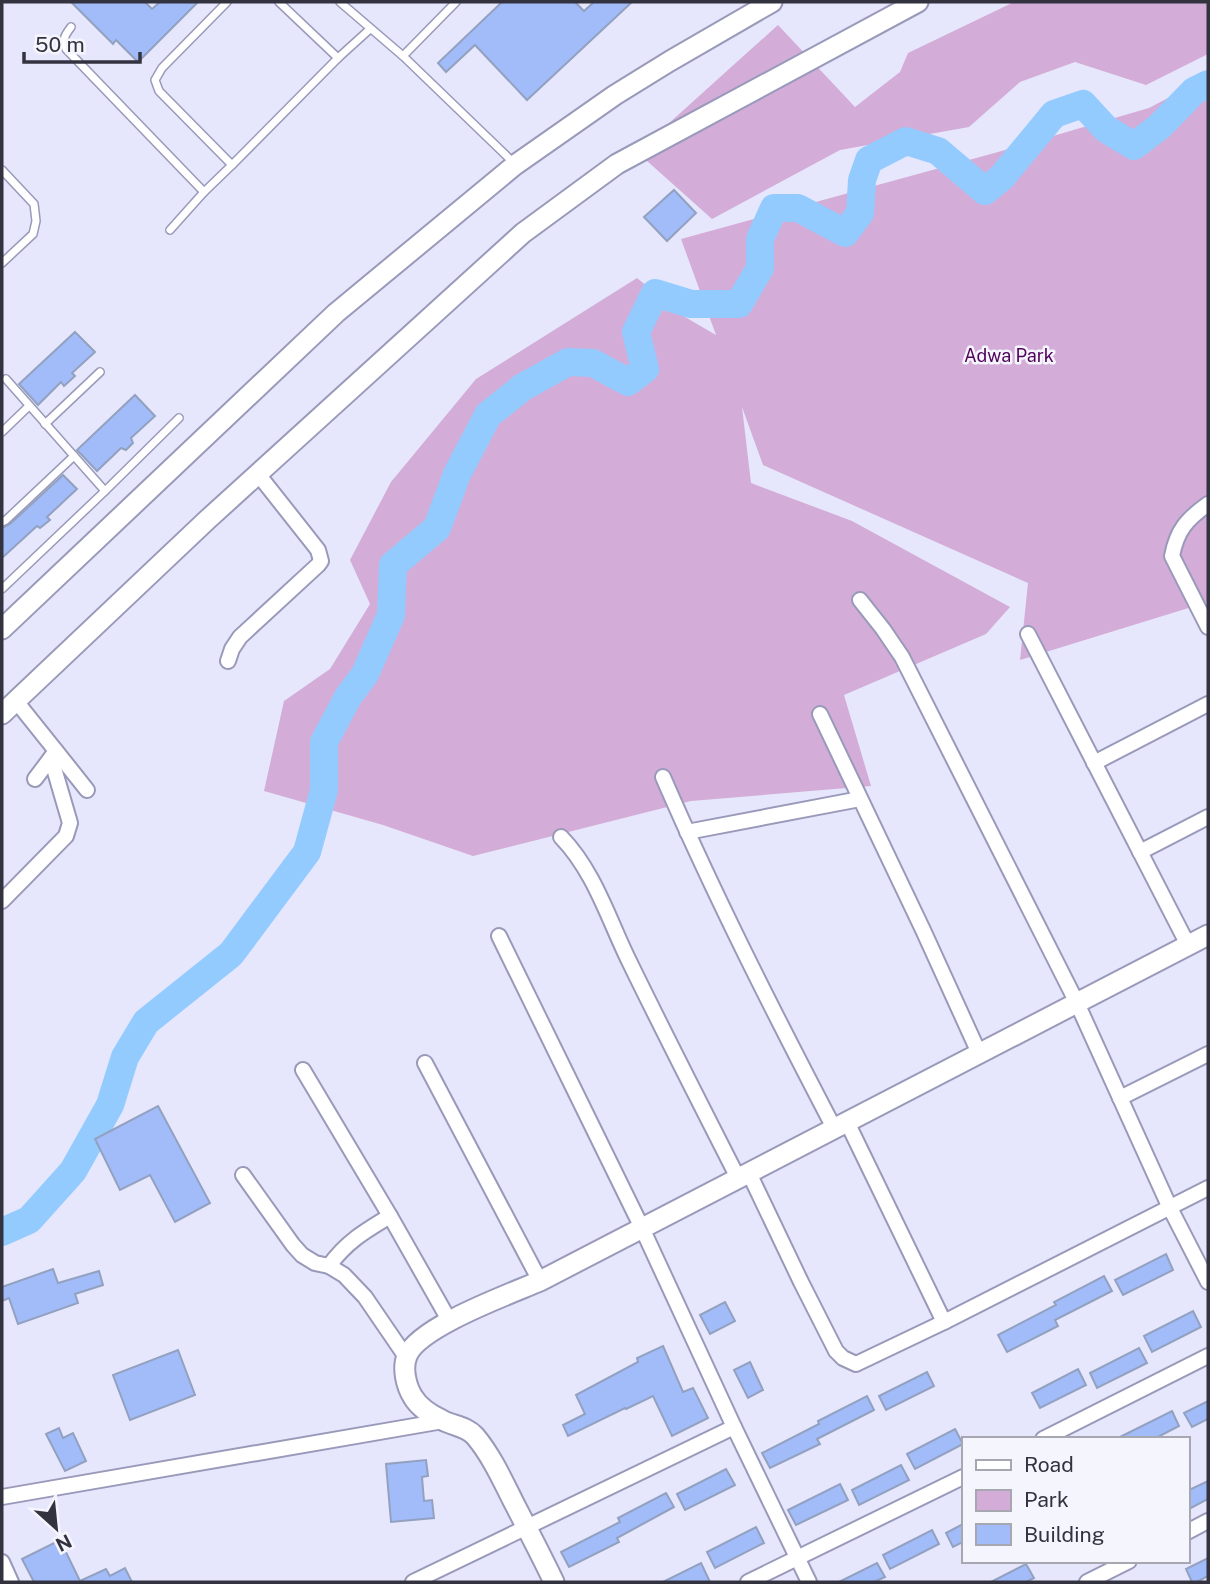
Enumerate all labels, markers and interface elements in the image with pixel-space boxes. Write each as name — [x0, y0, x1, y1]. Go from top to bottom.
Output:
scale bar — [24, 21, 140, 65]
text: 50 m — [35, 32, 85, 57]
park label: Adwa Park — [964, 345, 1054, 366]
legend — [962, 1437, 1189, 1563]
text: Road — [1024, 1452, 1074, 1477]
text: Park — [1024, 1487, 1069, 1512]
north arrow — [21, 1493, 91, 1563]
text: Building — [1024, 1522, 1105, 1547]
text: N — [52, 1530, 75, 1556]

